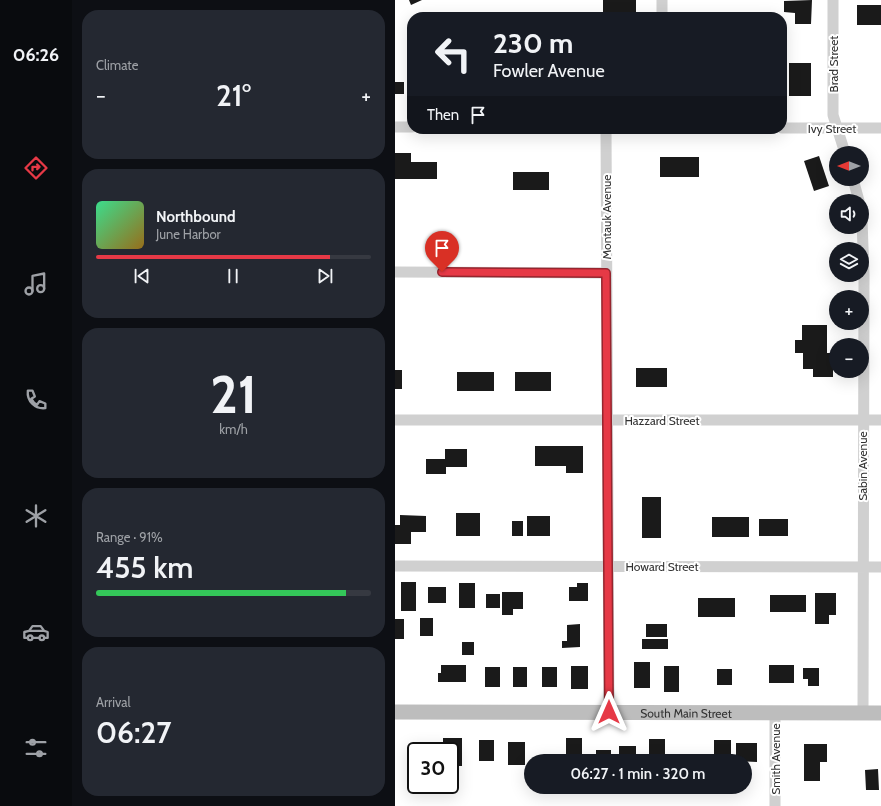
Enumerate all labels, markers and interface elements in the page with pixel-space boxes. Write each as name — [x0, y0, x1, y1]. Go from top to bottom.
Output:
text: 230 m — [493, 26, 573, 60]
icon: left — [427, 28, 479, 80]
street label: Brad Street — [826, 36, 841, 92]
text: 06:26 — [13, 44, 59, 66]
text: Climate — [96, 57, 138, 73]
text: Fowler Avenue — [493, 60, 605, 82]
text: 21° — [216, 77, 251, 114]
text: − — [96, 82, 106, 109]
text: + — [361, 82, 371, 109]
icon: arrive — [467, 104, 489, 126]
text: Then — [427, 106, 459, 124]
street label: Ivy Street — [808, 121, 856, 136]
north arrow — [829, 146, 869, 186]
map controls — [829, 146, 869, 378]
icon: directions — [22, 154, 50, 182]
street label: Montauk Avenue — [599, 174, 614, 260]
button: sound — [829, 194, 869, 234]
text: Northbound — [156, 208, 236, 226]
text: June Harbor — [156, 226, 221, 242]
pin — [425, 231, 459, 272]
icon: arrive — [431, 237, 453, 259]
button: layers — [829, 242, 869, 282]
icon: previous — [131, 265, 153, 287]
icon: pause — [222, 265, 244, 287]
icon: next — [314, 265, 336, 287]
icon: music — [22, 270, 50, 298]
button: + — [829, 290, 869, 330]
button: − — [829, 338, 869, 378]
text: 21 — [210, 363, 257, 426]
icon: phone — [22, 386, 50, 414]
street label: Hazzard Street — [624, 413, 700, 428]
text: km/h — [219, 421, 248, 437]
street label: Sabin Avenue — [855, 431, 870, 501]
icon: climate — [22, 502, 50, 530]
text: Range · 91% — [96, 529, 163, 545]
text: 455 km — [96, 549, 194, 586]
street label: Howard Street — [625, 559, 699, 574]
icon: car — [22, 618, 50, 646]
position arrow — [588, 691, 630, 733]
text: Arrival — [96, 694, 131, 710]
street label: South Main Street — [640, 705, 732, 720]
text: 06:27 — [96, 714, 172, 751]
street label: Smith Avenue — [768, 723, 783, 795]
icon: filters — [22, 734, 50, 762]
speed limit sign: 30 — [407, 742, 459, 794]
text: 06:27 · 1 min · 320 m — [571, 765, 705, 783]

